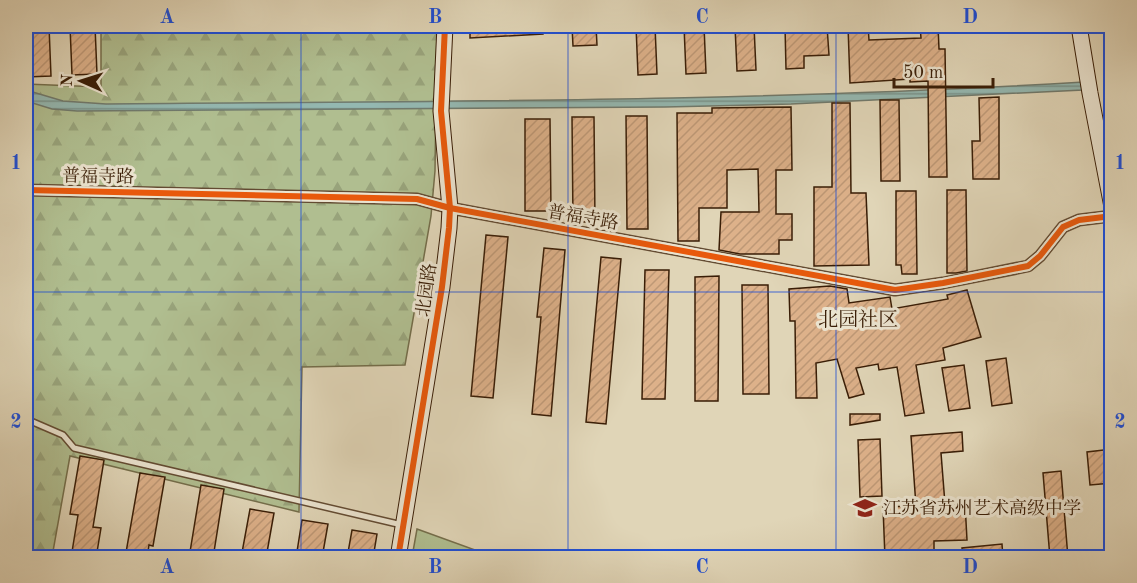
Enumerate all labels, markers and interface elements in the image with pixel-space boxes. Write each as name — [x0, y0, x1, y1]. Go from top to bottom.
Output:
text: A — [159, 8, 175, 28]
text: B — [428, 8, 442, 28]
text: C — [695, 8, 709, 28]
text: D — [962, 8, 978, 28]
north arrow — [51, 51, 111, 111]
scale bar — [894, 51, 993, 89]
text: 50 m — [903, 64, 943, 82]
text: N — [60, 73, 76, 87]
text: 1 — [10, 154, 22, 174]
text: 1 — [1114, 154, 1126, 174]
street label: 普福寺路 — [62, 165, 134, 187]
street label: 普福寺路 — [546, 201, 620, 233]
street label: 北园路 — [412, 262, 440, 318]
district label: 北园社区 — [818, 309, 898, 331]
text: 2 — [10, 413, 22, 433]
text: 2 — [1114, 413, 1126, 433]
school or university icon: 江苏省苏州艺术高级中学 — [852, 495, 878, 521]
place label: 江苏省苏州艺术高级中学 — [883, 498, 1081, 518]
text: A — [159, 558, 175, 578]
text: B — [428, 558, 442, 578]
text: C — [695, 558, 709, 578]
text: D — [962, 558, 978, 578]

